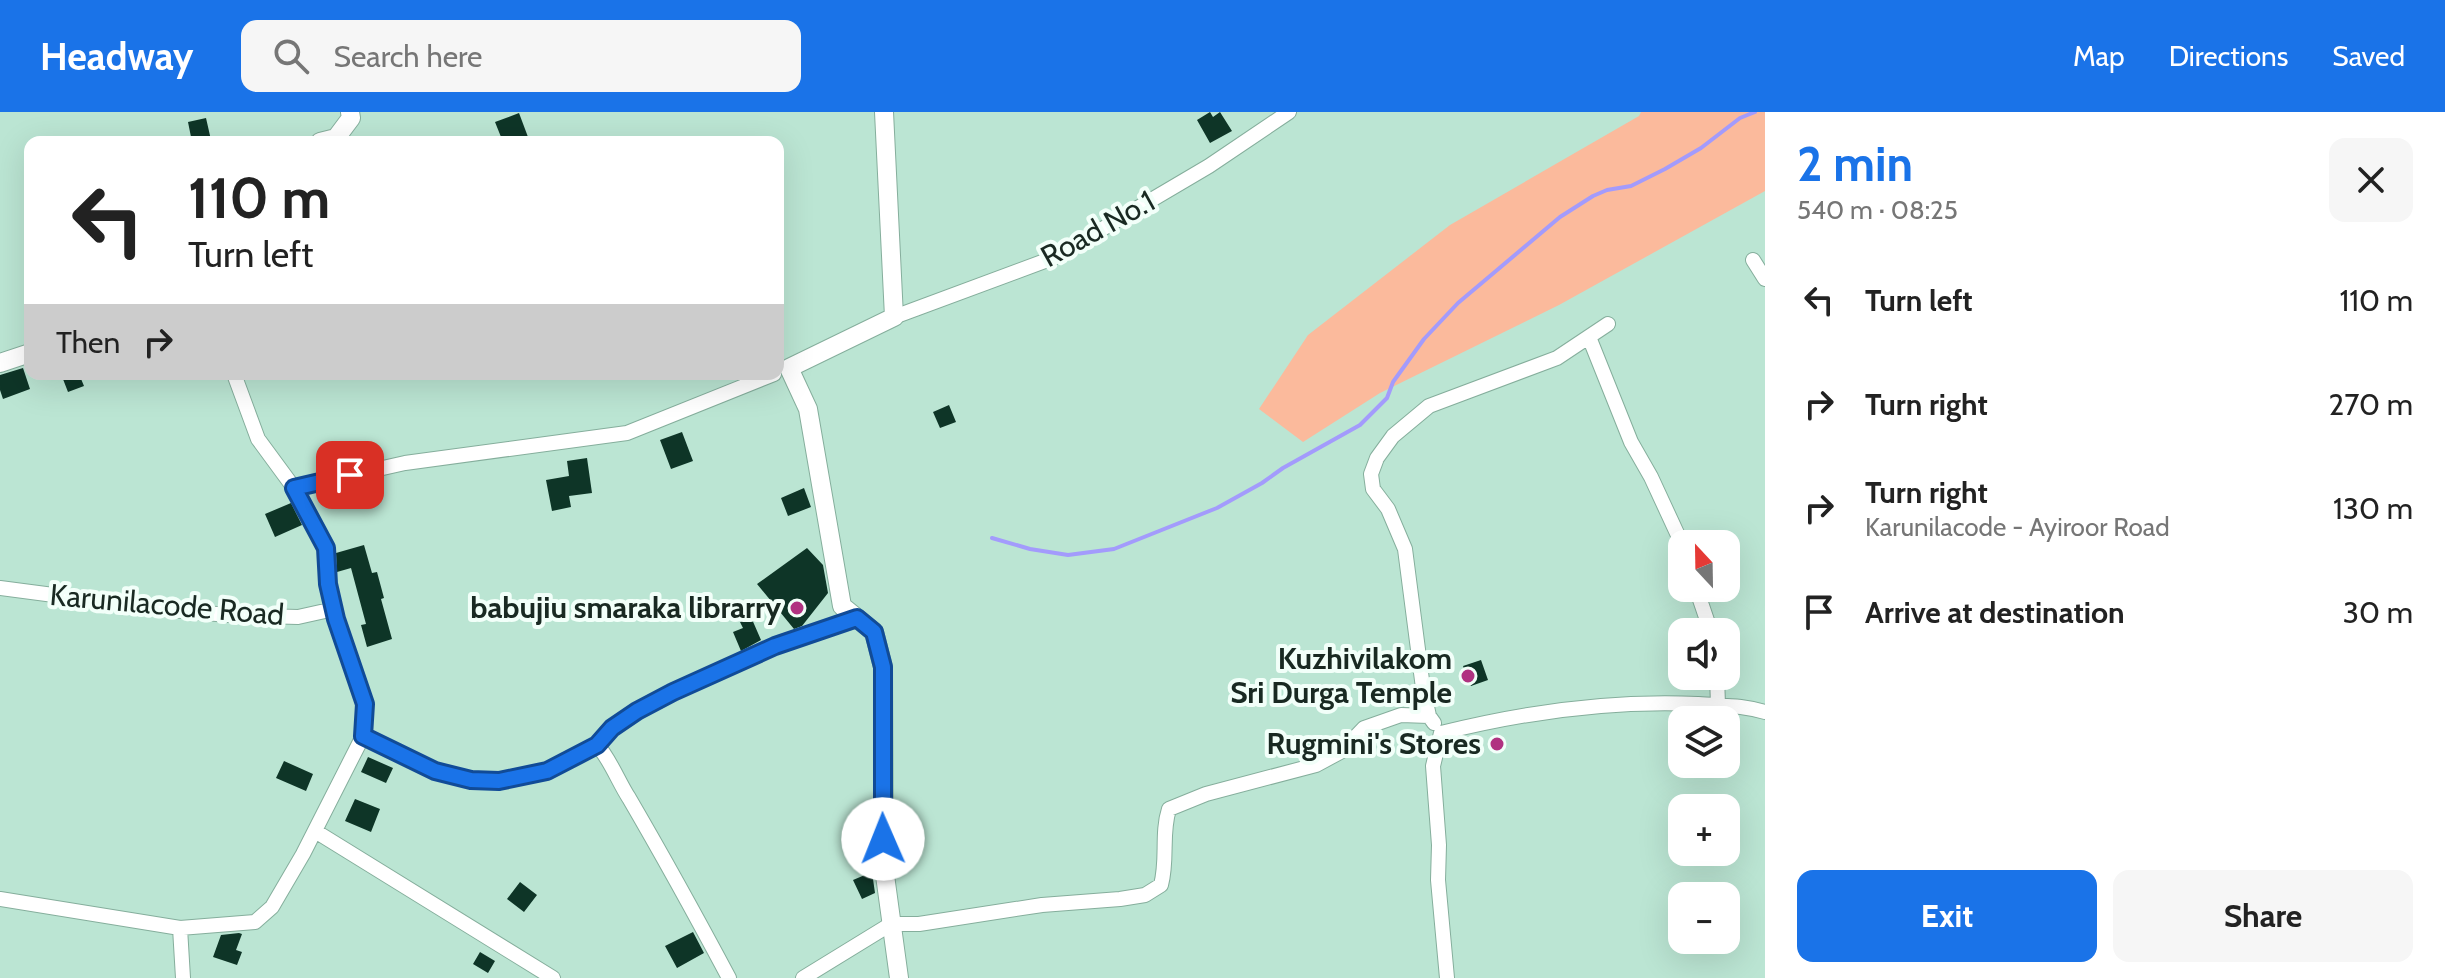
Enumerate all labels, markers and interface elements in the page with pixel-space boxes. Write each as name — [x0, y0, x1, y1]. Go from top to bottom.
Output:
search box — [241, 20, 801, 92]
text: Headway — [40, 33, 193, 80]
icon: search — [269, 34, 313, 78]
text: Search here — [333, 38, 482, 75]
text: Map — [2073, 39, 2125, 73]
text: Directions — [2169, 39, 2288, 73]
text: Saved — [2332, 39, 2405, 73]
text: 2 min — [1797, 135, 1913, 193]
button: close — [2329, 138, 2413, 222]
text: 110 m — [188, 164, 330, 232]
icon: left — [56, 168, 160, 272]
street label: Road No.1 — [1034, 182, 1161, 275]
text: 540 m · 08:25 — [1797, 194, 1958, 226]
text: Turn left — [188, 232, 313, 276]
icon: left — [1797, 278, 1841, 322]
text: Turn left — [1865, 282, 1973, 319]
text: 110 m — [2339, 282, 2413, 319]
icon: right — [136, 320, 180, 364]
text: Then — [56, 324, 120, 361]
icon: right — [1797, 382, 1841, 426]
text: Turn right — [1865, 386, 1988, 423]
text: 270 m — [2328, 386, 2413, 423]
pin — [316, 441, 384, 509]
icon: arrive — [328, 453, 372, 497]
text: Turn right — [1865, 474, 1988, 511]
icon: right — [1797, 486, 1841, 530]
text: 130 m — [2333, 490, 2413, 527]
text: Karunilacode - Ayiroor Road — [1865, 511, 2170, 543]
north arrow — [1668, 530, 1740, 602]
map controls — [1668, 530, 1740, 954]
street label: Karunilacode Road — [48, 576, 286, 633]
place label: babujiu smaraka librarry — [470, 589, 782, 626]
icon: arrive — [1797, 590, 1841, 634]
text: Arrive at destination — [1865, 594, 2125, 631]
text: 30 m — [2343, 594, 2413, 631]
marker: babujiu smaraka librarry — [788, 599, 806, 617]
button: sound — [1668, 618, 1740, 690]
place label: Kuzhivilakom Sri Durga Temple — [1230, 640, 1452, 711]
marker: Kuzhivilakom Sri Durga Temple — [1459, 667, 1477, 685]
button: layers — [1668, 706, 1740, 778]
place label: Rugmini's Stores — [1267, 725, 1481, 762]
marker: Rugmini's Stores — [1488, 735, 1506, 753]
button: + — [1668, 794, 1740, 866]
position arrow — [841, 797, 925, 881]
button: Exit — [1797, 870, 2097, 962]
button: Share — [2113, 870, 2413, 962]
button: − — [1668, 882, 1740, 954]

